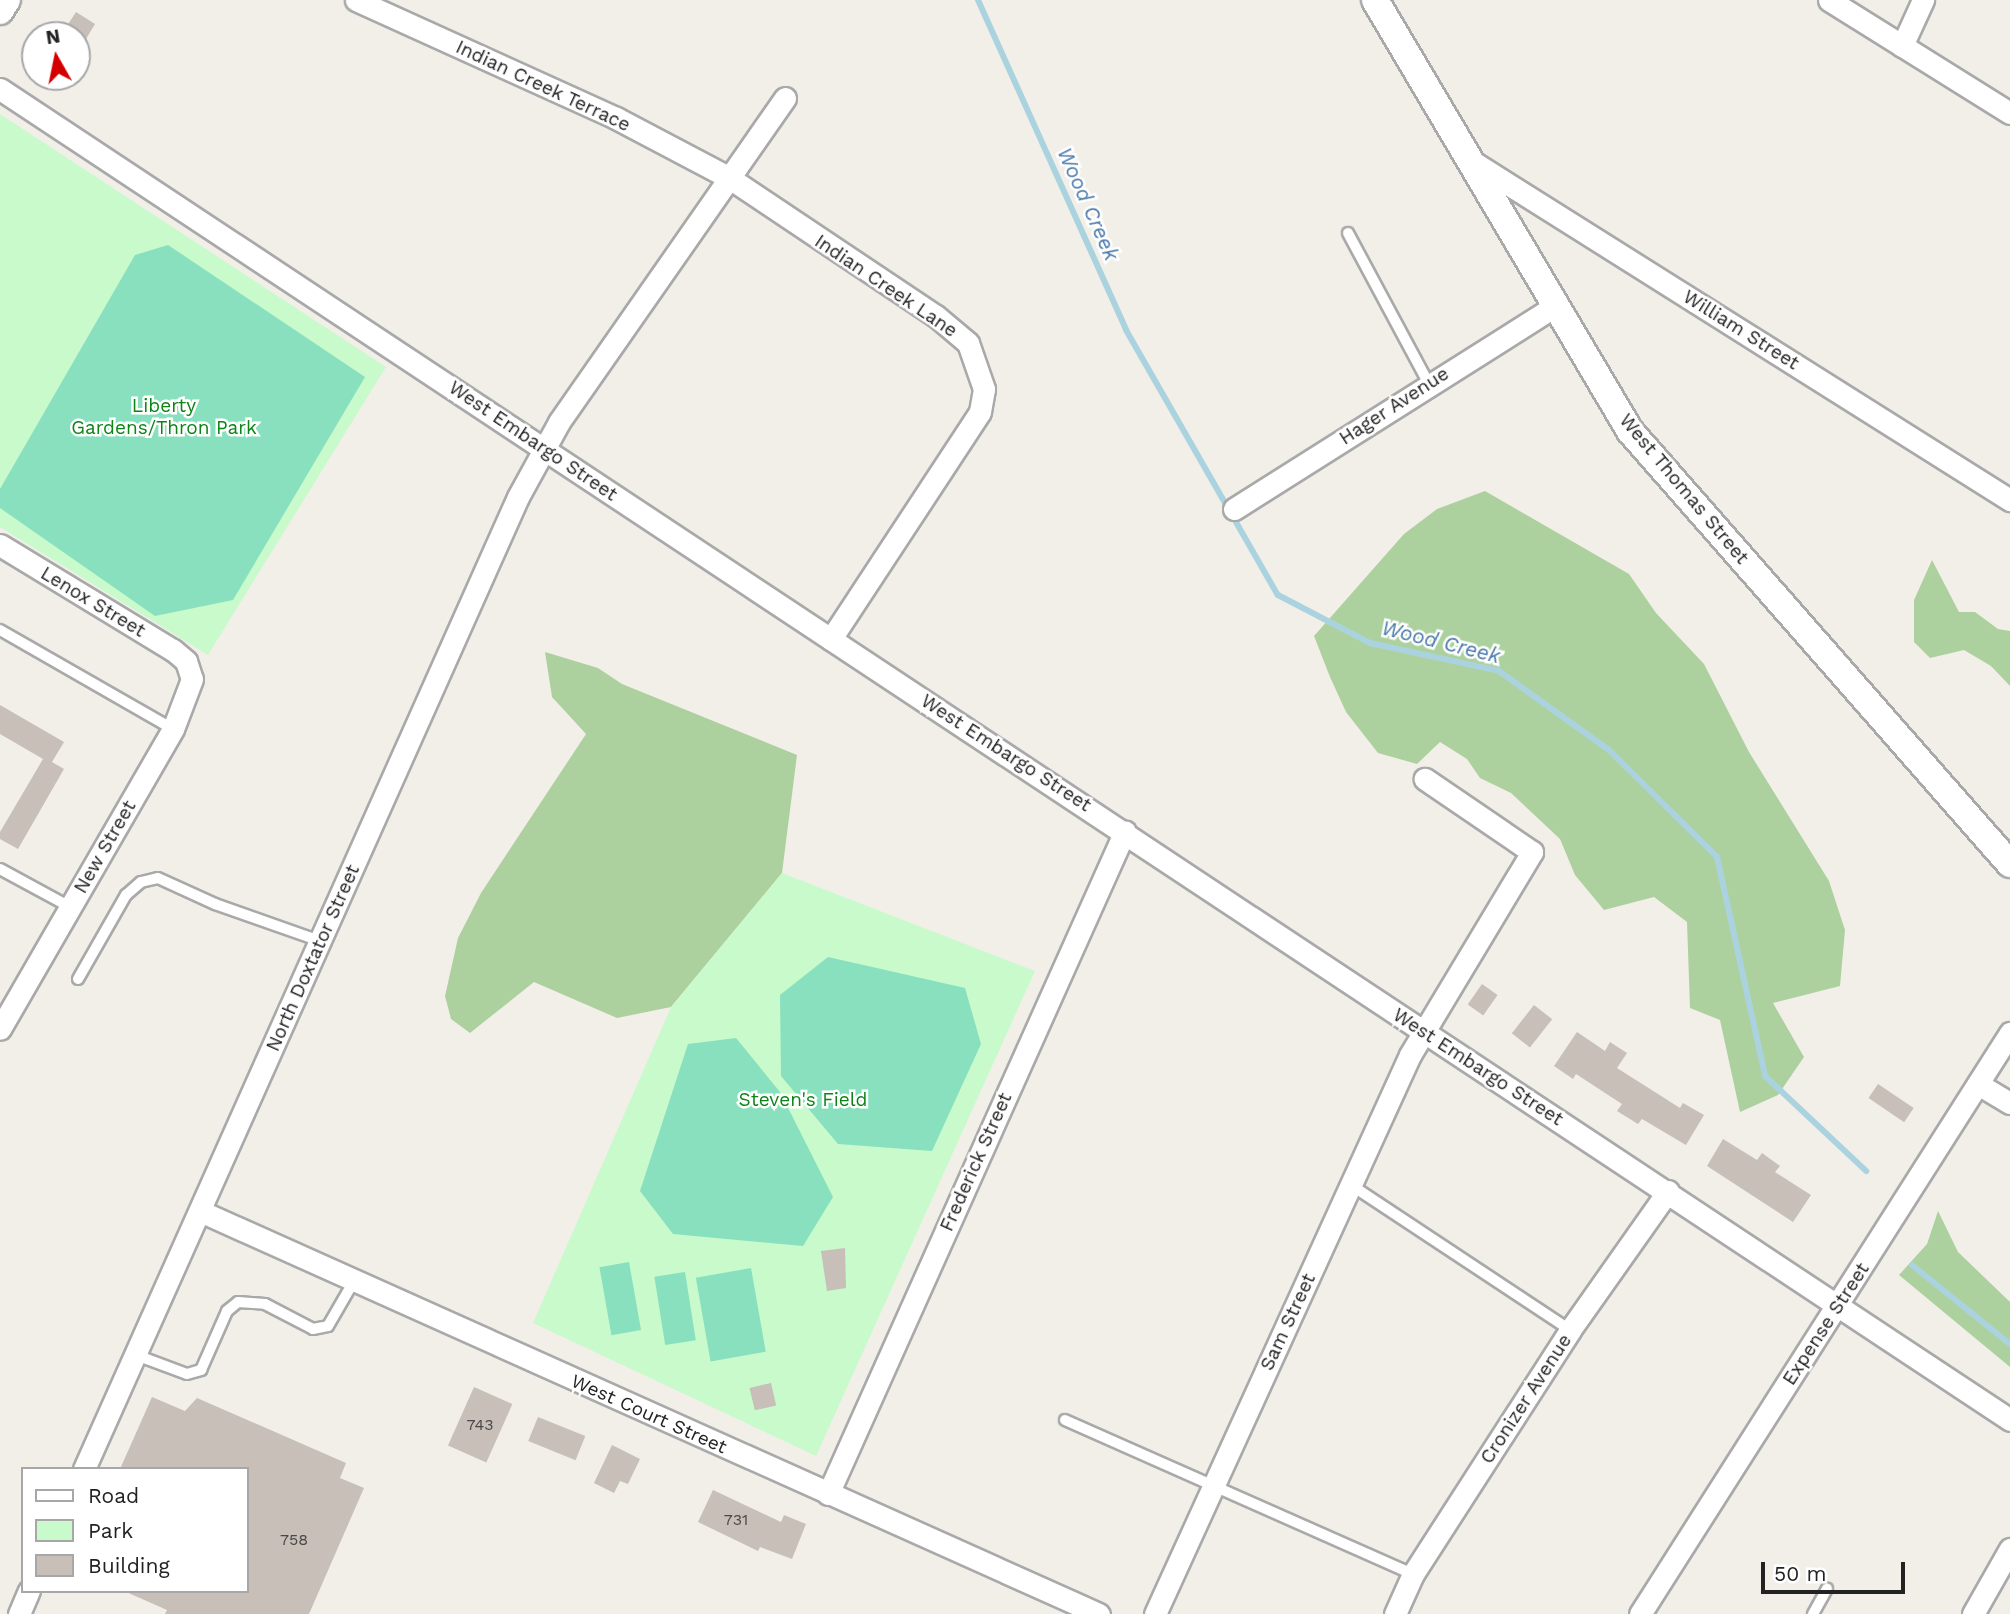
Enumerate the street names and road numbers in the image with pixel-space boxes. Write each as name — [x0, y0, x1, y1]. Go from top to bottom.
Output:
street label: Indian Creek Terrace — [452, 35, 634, 137]
street label: Indian Creek Lane — [810, 230, 962, 342]
street label: William Street — [1679, 285, 1803, 375]
street label: Hager Avenue — [1334, 362, 1454, 450]
street label: West Embargo Street — [444, 376, 622, 506]
street label: West Thomas Street — [1614, 409, 1754, 569]
street label: Lenox Street — [36, 562, 150, 642]
street label: West Embargo Street — [917, 689, 1095, 817]
street label: New Street — [69, 796, 141, 898]
street label: North Doxtator Street — [261, 861, 365, 1055]
street label: West Embargo Street — [1389, 1003, 1567, 1131]
street label: Frederick Street — [935, 1089, 1017, 1235]
street label: Expense Street — [1778, 1258, 1874, 1390]
street label: Sam Street — [1256, 1270, 1320, 1374]
street label: Cronizer Avenue — [1475, 1329, 1577, 1469]
street label: West Court Street — [568, 1369, 730, 1459]

